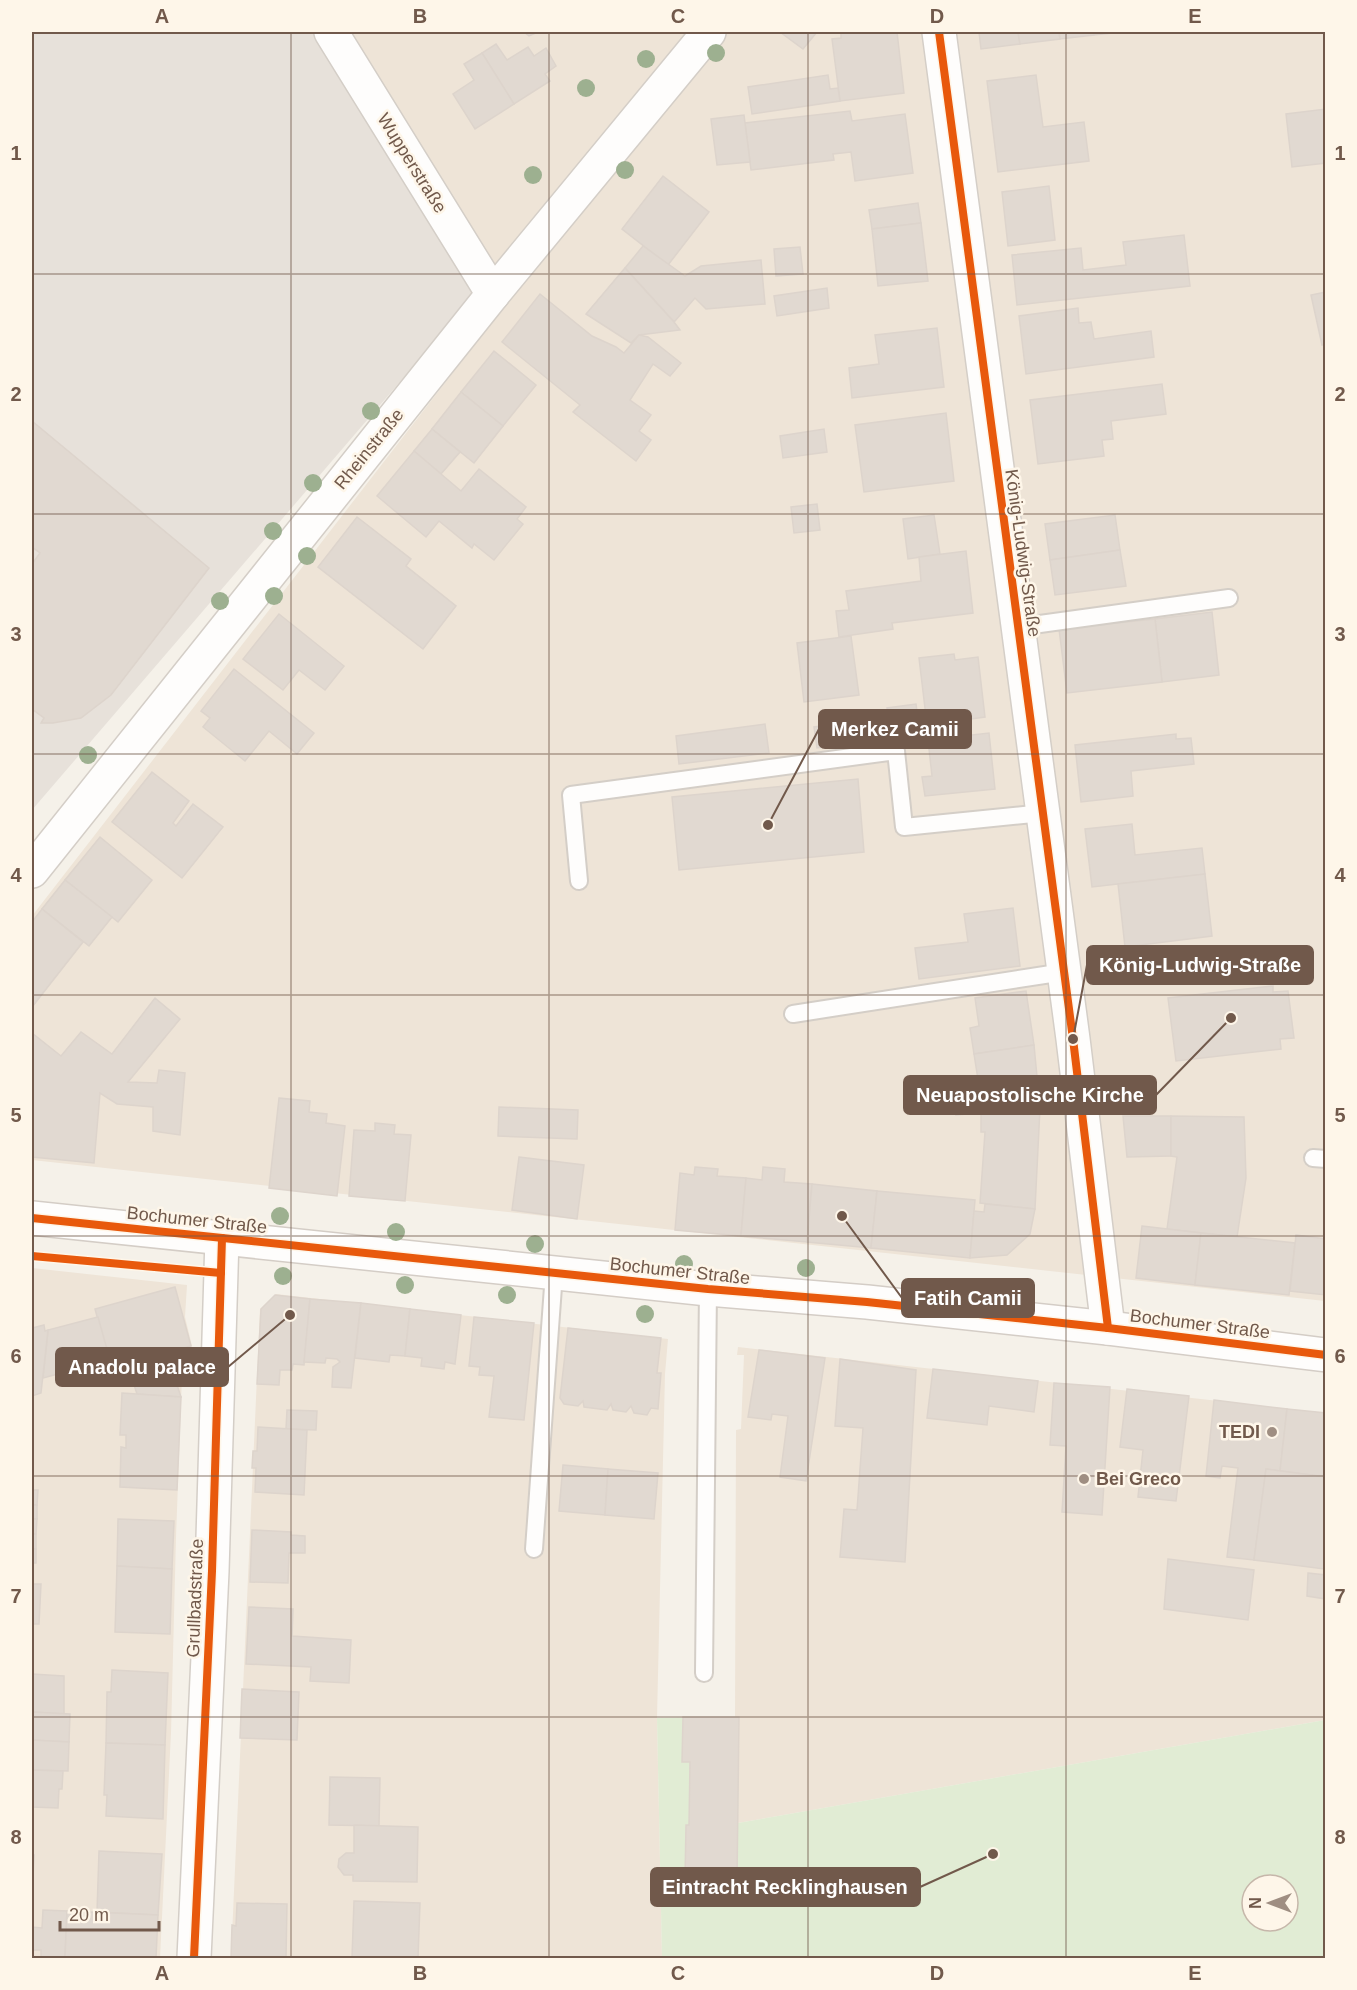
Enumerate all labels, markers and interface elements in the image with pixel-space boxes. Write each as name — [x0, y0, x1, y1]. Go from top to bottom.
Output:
text: A — [155, 5, 169, 27]
text: B — [413, 5, 427, 27]
text: C — [671, 5, 685, 27]
text: D — [930, 5, 944, 27]
text: E — [1188, 5, 1202, 27]
street label: Wupperstraße — [373, 109, 451, 217]
text: 1 — [10, 142, 22, 164]
text: 1 — [1334, 142, 1346, 164]
text: 2 — [10, 383, 22, 405]
text: 2 — [1334, 383, 1346, 405]
street label: Rheinstraße — [330, 405, 408, 493]
street label: König-Ludwig-Straße — [1001, 468, 1045, 638]
text: 3 — [10, 623, 22, 645]
text: 3 — [1334, 623, 1346, 645]
callout: Merkez Camii — [819, 710, 971, 748]
text: Merkez Camii — [831, 718, 959, 740]
text: 4 — [10, 864, 22, 886]
text: 4 — [1334, 864, 1346, 886]
callout: König-Ludwig-Straße — [1087, 946, 1313, 984]
text: König-Ludwig-Straße — [1099, 954, 1301, 976]
callout: Neuapostolische Kirche — [904, 1076, 1156, 1114]
text: Neuapostolische Kirche — [916, 1084, 1144, 1106]
text: 5 — [10, 1104, 22, 1126]
text: 5 — [1334, 1104, 1346, 1126]
street label: Bochumer Straße — [126, 1203, 268, 1237]
street label: Bochumer Straße — [609, 1254, 751, 1288]
callout: Fatih Camii — [902, 1279, 1034, 1317]
text: Fatih Camii — [914, 1287, 1022, 1309]
street label: Bochumer Straße — [1129, 1305, 1271, 1343]
text: 6 — [10, 1345, 22, 1367]
text: 6 — [1334, 1345, 1346, 1367]
callout: Anadolu palace — [56, 1348, 228, 1386]
text: Anadolu palace — [68, 1356, 216, 1378]
place label: TEDI — [1219, 1422, 1260, 1442]
marker: TEDI — [1265, 1425, 1279, 1439]
place label: Bei Greco — [1096, 1469, 1181, 1489]
marker: Bei Greco — [1077, 1472, 1091, 1486]
street label: Grullbadstraße — [183, 1538, 207, 1658]
text: 7 — [10, 1585, 22, 1607]
text: 7 — [1334, 1585, 1346, 1607]
text: 8 — [10, 1826, 22, 1848]
text: 8 — [1334, 1826, 1346, 1848]
callout: Eintracht Recklinghausen — [651, 1868, 920, 1906]
north arrow — [1240, 1873, 1300, 1933]
text: Eintracht Recklinghausen — [662, 1876, 908, 1898]
scale bar — [60, 1894, 159, 1932]
text: N — [1247, 1897, 1264, 1909]
text: 20 m — [69, 1905, 109, 1925]
text: A — [155, 1962, 169, 1984]
text: B — [413, 1962, 427, 1984]
text: C — [671, 1962, 685, 1984]
text: D — [930, 1962, 944, 1984]
text: E — [1188, 1962, 1202, 1984]

